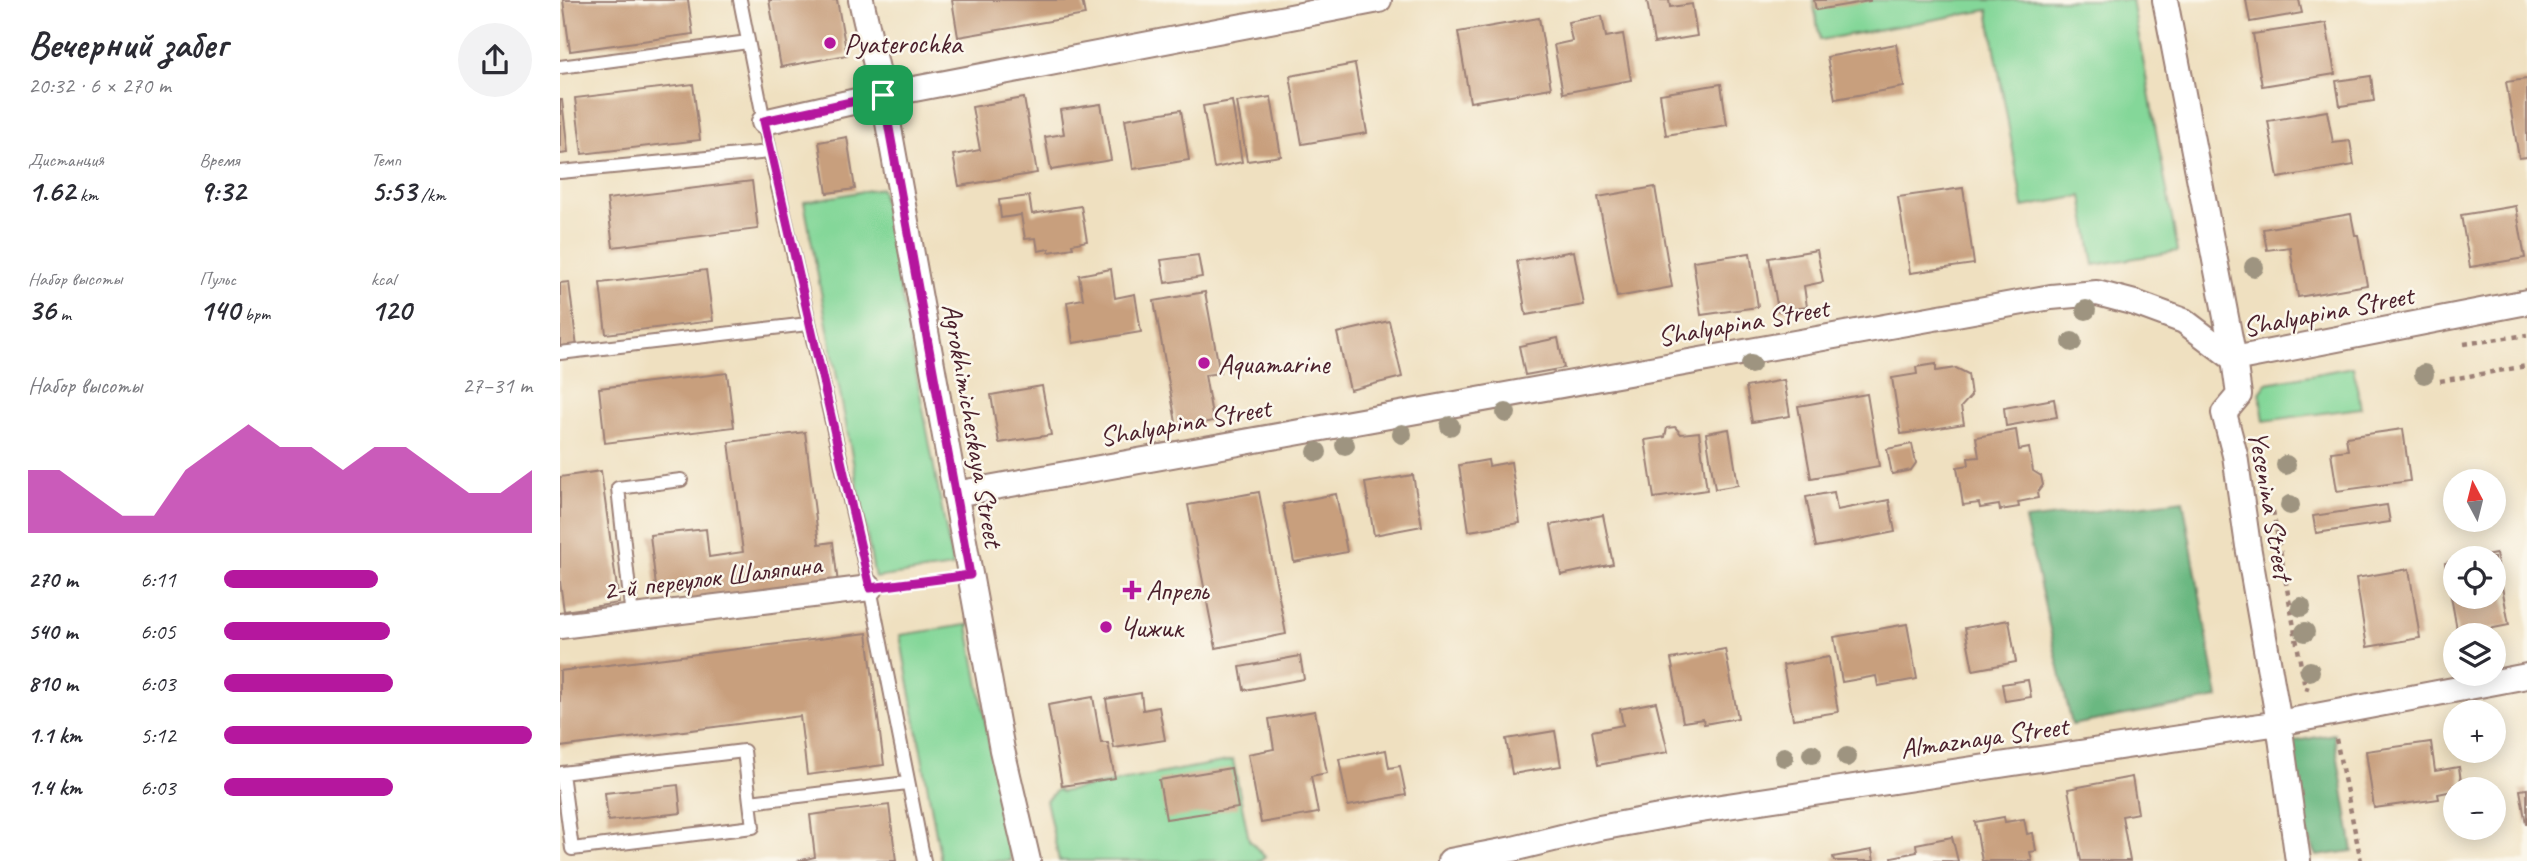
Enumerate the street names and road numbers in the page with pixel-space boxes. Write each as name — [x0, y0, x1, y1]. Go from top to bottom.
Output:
street label: Shalyapina Street — [2240, 277, 2419, 345]
street label: Shalyapina Street — [1655, 289, 1834, 354]
street label: Agrokhimicheskaya Street — [934, 301, 1012, 552]
street label: Shalyapina Street — [1097, 389, 1276, 454]
street label: Yesenina Street — [2241, 428, 2302, 586]
street label: 2-й переулок Шаляпина — [601, 546, 825, 608]
street label: Almaznaya Street — [1898, 708, 2073, 766]

